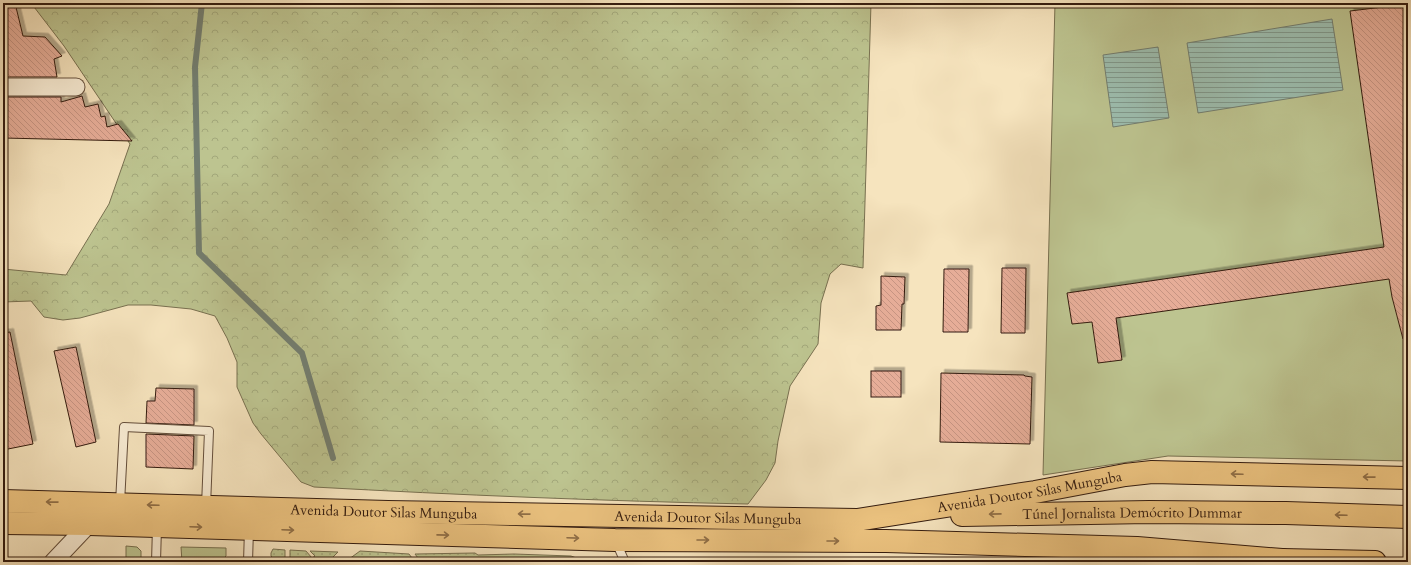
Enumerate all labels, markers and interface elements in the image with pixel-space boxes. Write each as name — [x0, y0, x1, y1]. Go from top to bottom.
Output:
street label: Avenida Doutor Silas Munguba — [936, 466, 1123, 517]
one-way arrow — [1231, 471, 1244, 478]
one-way arrow — [1363, 474, 1376, 481]
one-way arrow — [46, 498, 59, 506]
street label: Avenida Doutor Silas Munguba — [290, 500, 478, 523]
one-way arrow — [147, 501, 160, 509]
street label: Túnel Jornalista Demócrito Dummar — [1022, 502, 1243, 524]
street label: Avenida Doutor Silas Munguba — [614, 506, 802, 529]
one-way arrow — [518, 510, 531, 518]
one-way arrow — [989, 510, 1002, 518]
one-way arrow — [1335, 511, 1348, 519]
one-way arrow — [189, 524, 202, 531]
one-way arrow — [281, 527, 294, 534]
one-way arrow — [436, 531, 449, 539]
one-way arrow — [566, 535, 579, 542]
one-way arrow — [696, 536, 709, 544]
one-way arrow — [826, 537, 839, 545]

